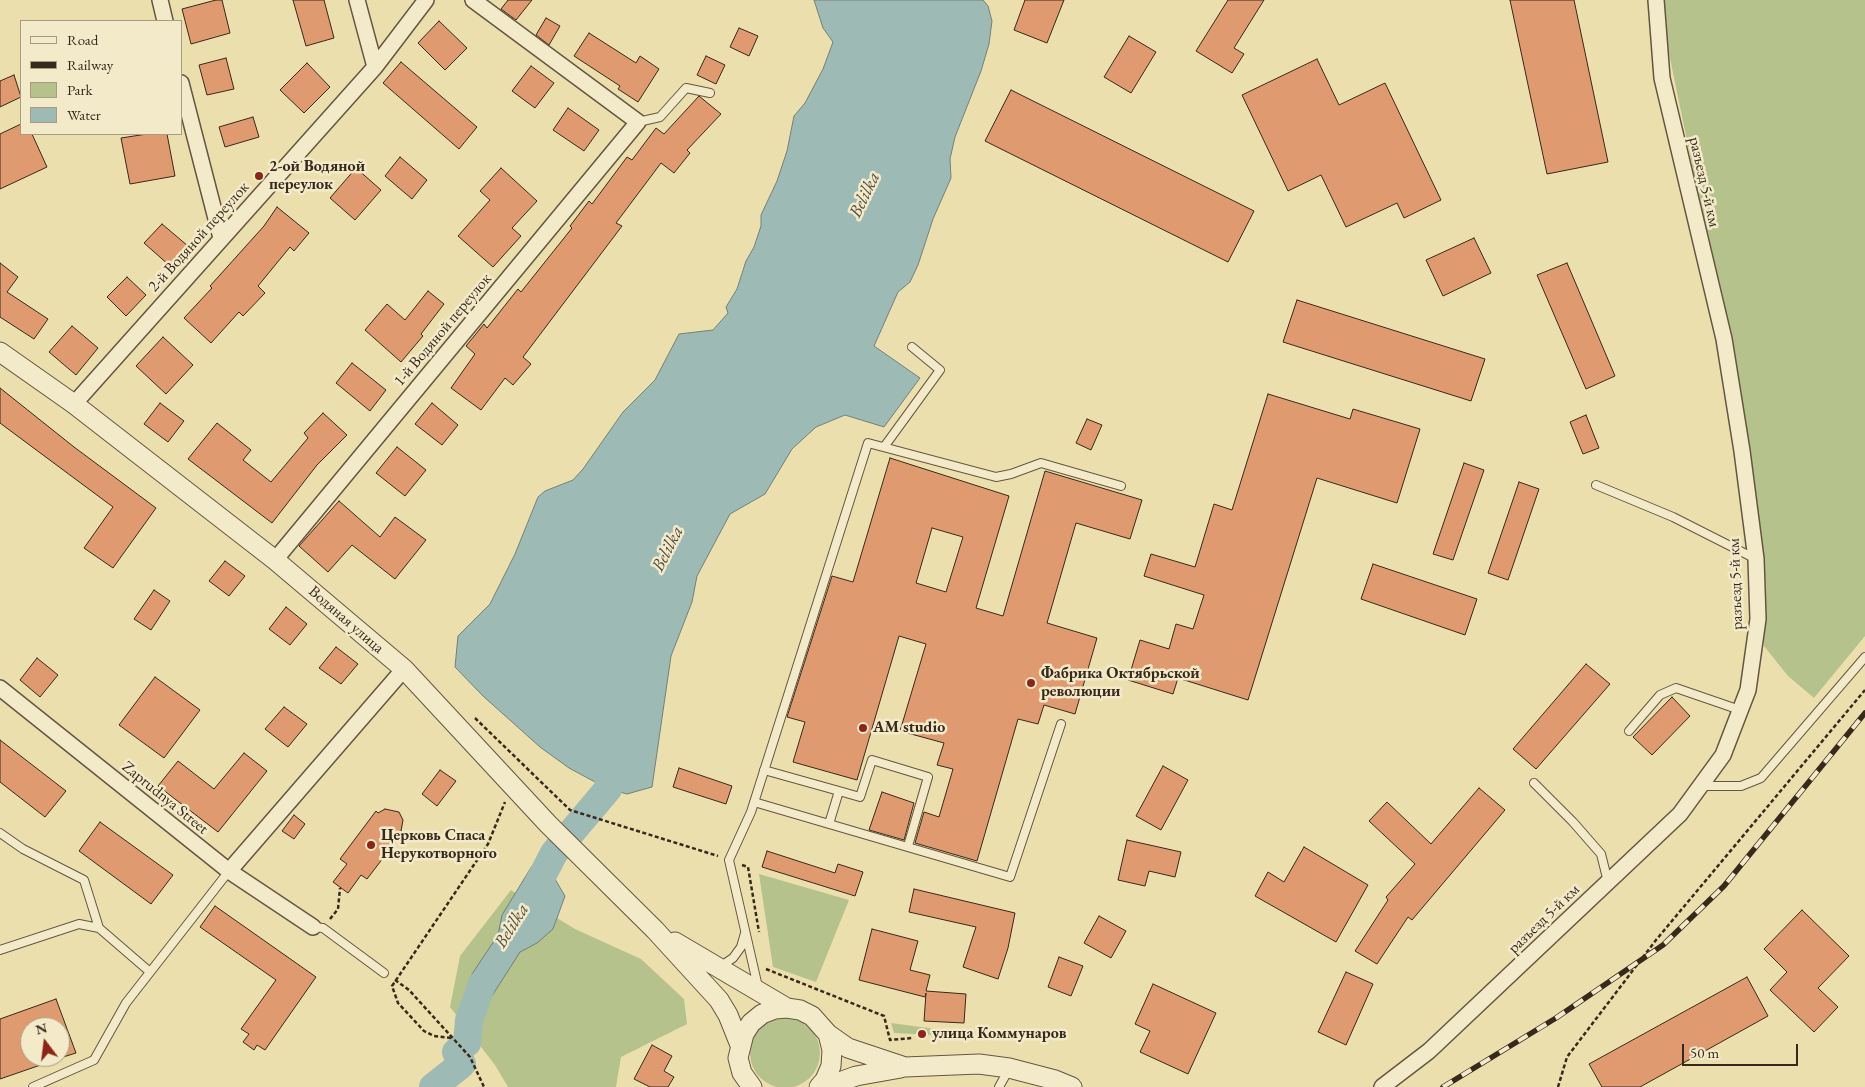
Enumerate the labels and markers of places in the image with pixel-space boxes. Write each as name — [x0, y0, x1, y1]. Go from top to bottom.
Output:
place label: 2-ой Водяной переулок — [269, 157, 365, 195]
marker: 2-ой Водяной переулок — [253, 170, 265, 182]
place label: Фабрика Октябрьской революции — [1041, 664, 1200, 702]
marker: Фабрика Октябрьской революции — [1025, 677, 1037, 689]
place label: AM studio — [873, 718, 945, 738]
marker: AM studio — [857, 722, 869, 734]
place label: Церковь Спаса Нерукотворного — [381, 826, 497, 864]
marker: Церковь Спаса Нерукотворного — [365, 839, 377, 851]
place label: улица Коммунаров — [932, 1024, 1066, 1044]
marker: улица Коммунаров — [916, 1028, 928, 1040]

